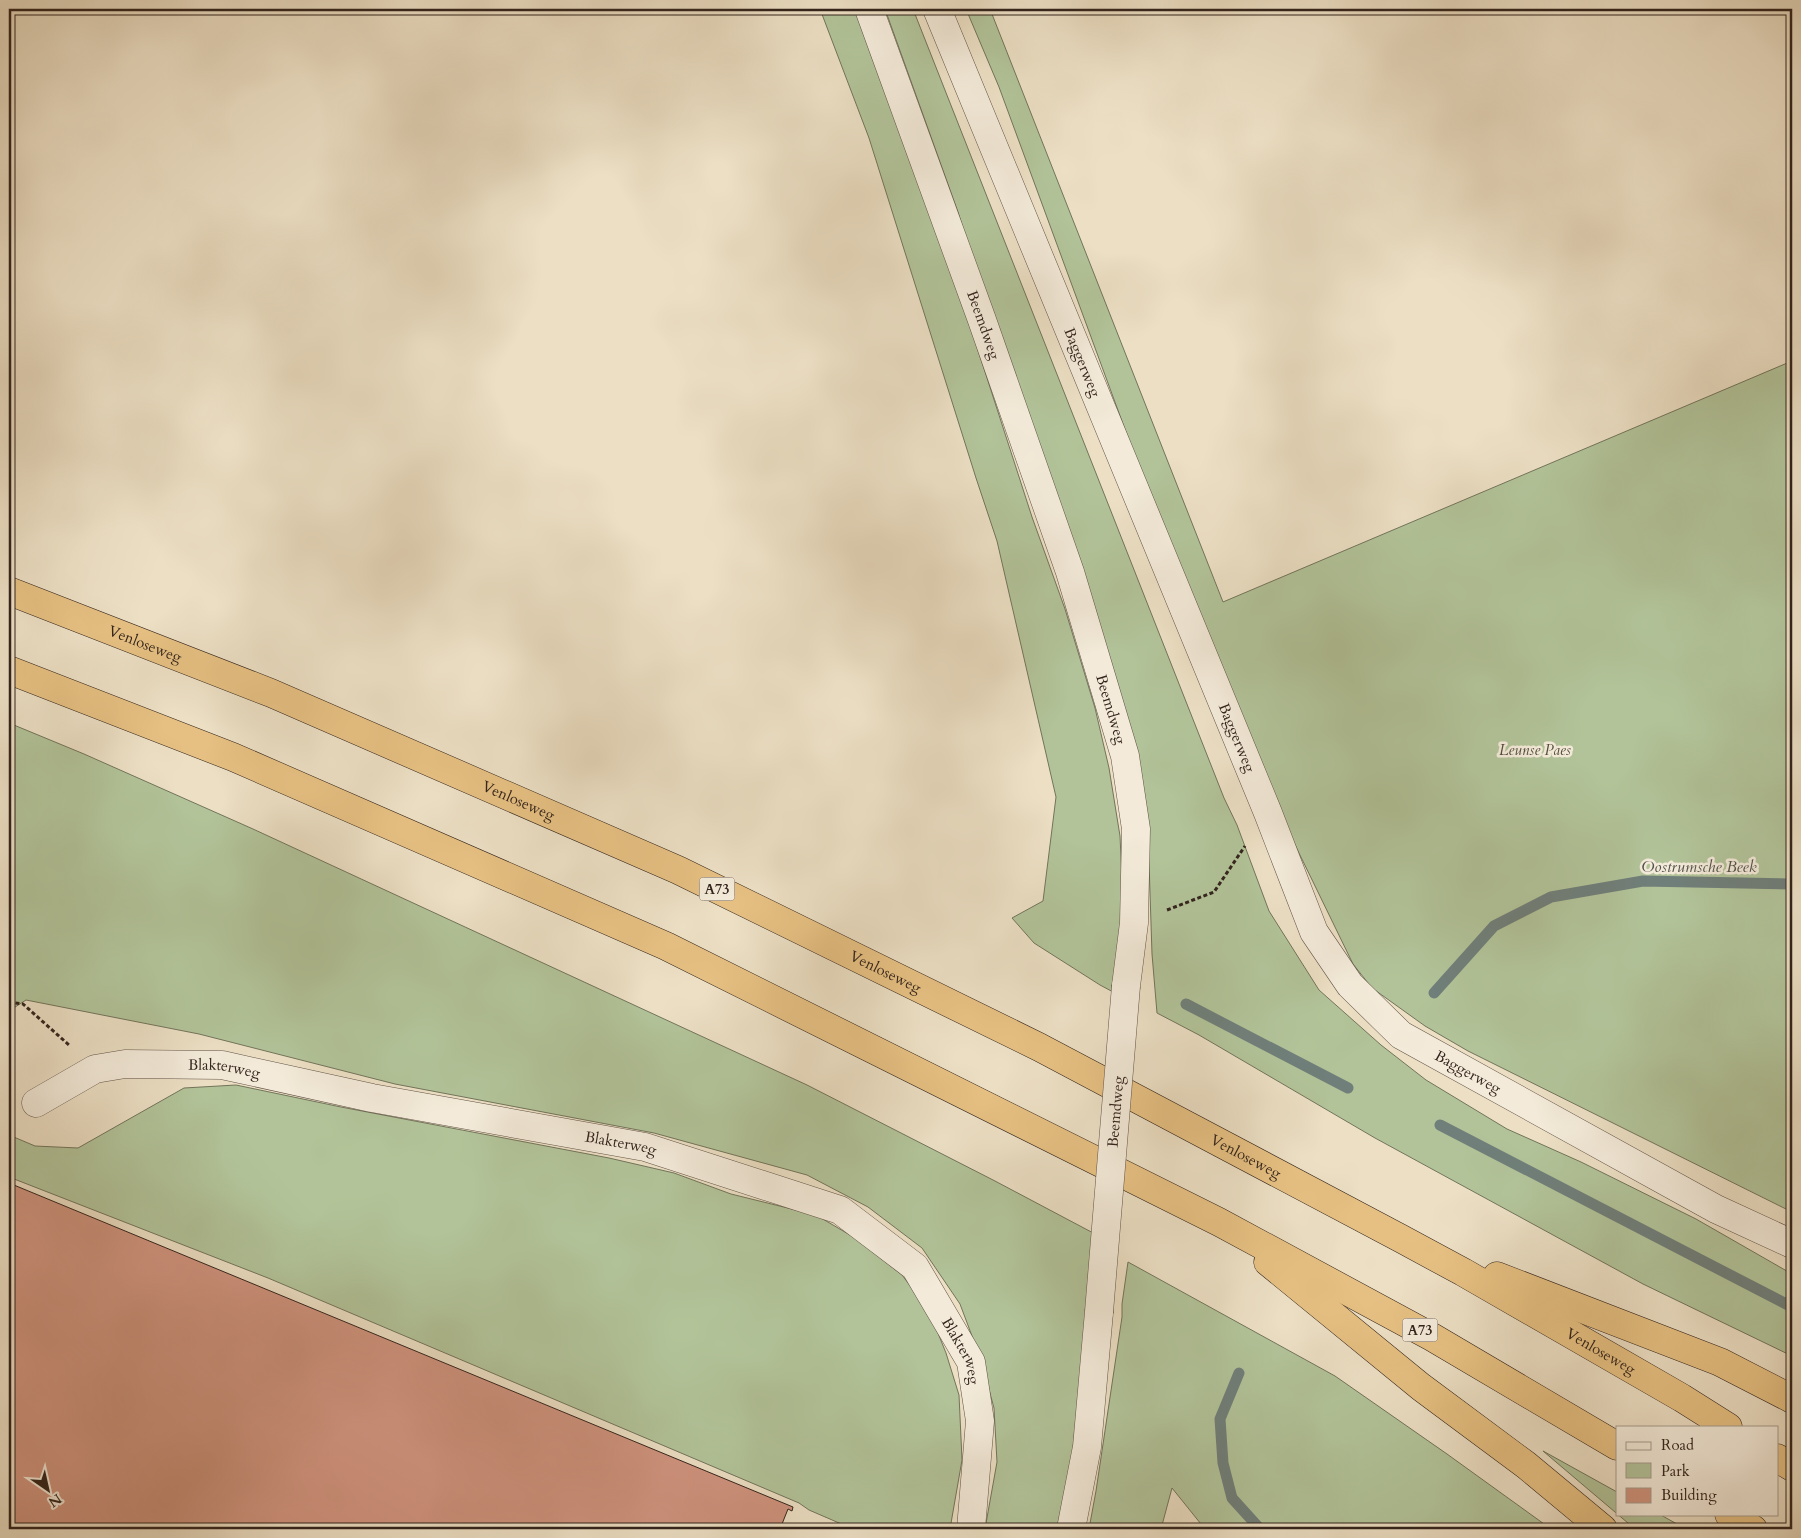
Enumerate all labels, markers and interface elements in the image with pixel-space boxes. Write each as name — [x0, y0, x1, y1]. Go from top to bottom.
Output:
street label: Beemdweg — [962, 288, 1005, 363]
street label: Baggerweg — [1059, 325, 1106, 400]
street label: Venloseweg — [105, 621, 185, 668]
street label: Beemdweg — [1091, 672, 1131, 747]
street label: Baggerweg — [1214, 700, 1260, 776]
park label: Leunse Paes — [1499, 740, 1571, 760]
street label: Venloseweg — [479, 776, 558, 825]
water label: Oostrumsche Beek — [1641, 856, 1757, 878]
road number: A73 — [700, 878, 734, 901]
street label: Venloseweg — [846, 946, 925, 998]
street label: Baggerweg — [1431, 1046, 1505, 1099]
street label: Blakterweg — [188, 1055, 263, 1083]
street label: Beemdweg — [1103, 1075, 1129, 1148]
street label: Blakterweg — [583, 1126, 660, 1160]
street label: Venloseweg — [1207, 1129, 1285, 1184]
street label: Blakterweg — [937, 1314, 984, 1386]
road number: A73 — [1402, 1318, 1438, 1342]
street label: Venloseweg — [1562, 1323, 1640, 1380]
legend — [1616, 1426, 1778, 1516]
text: Road — [1661, 1435, 1694, 1455]
text: Park — [1661, 1461, 1690, 1481]
north arrow — [22, 1466, 72, 1516]
text: Building — [1661, 1485, 1717, 1505]
text: N — [45, 1489, 65, 1512]

